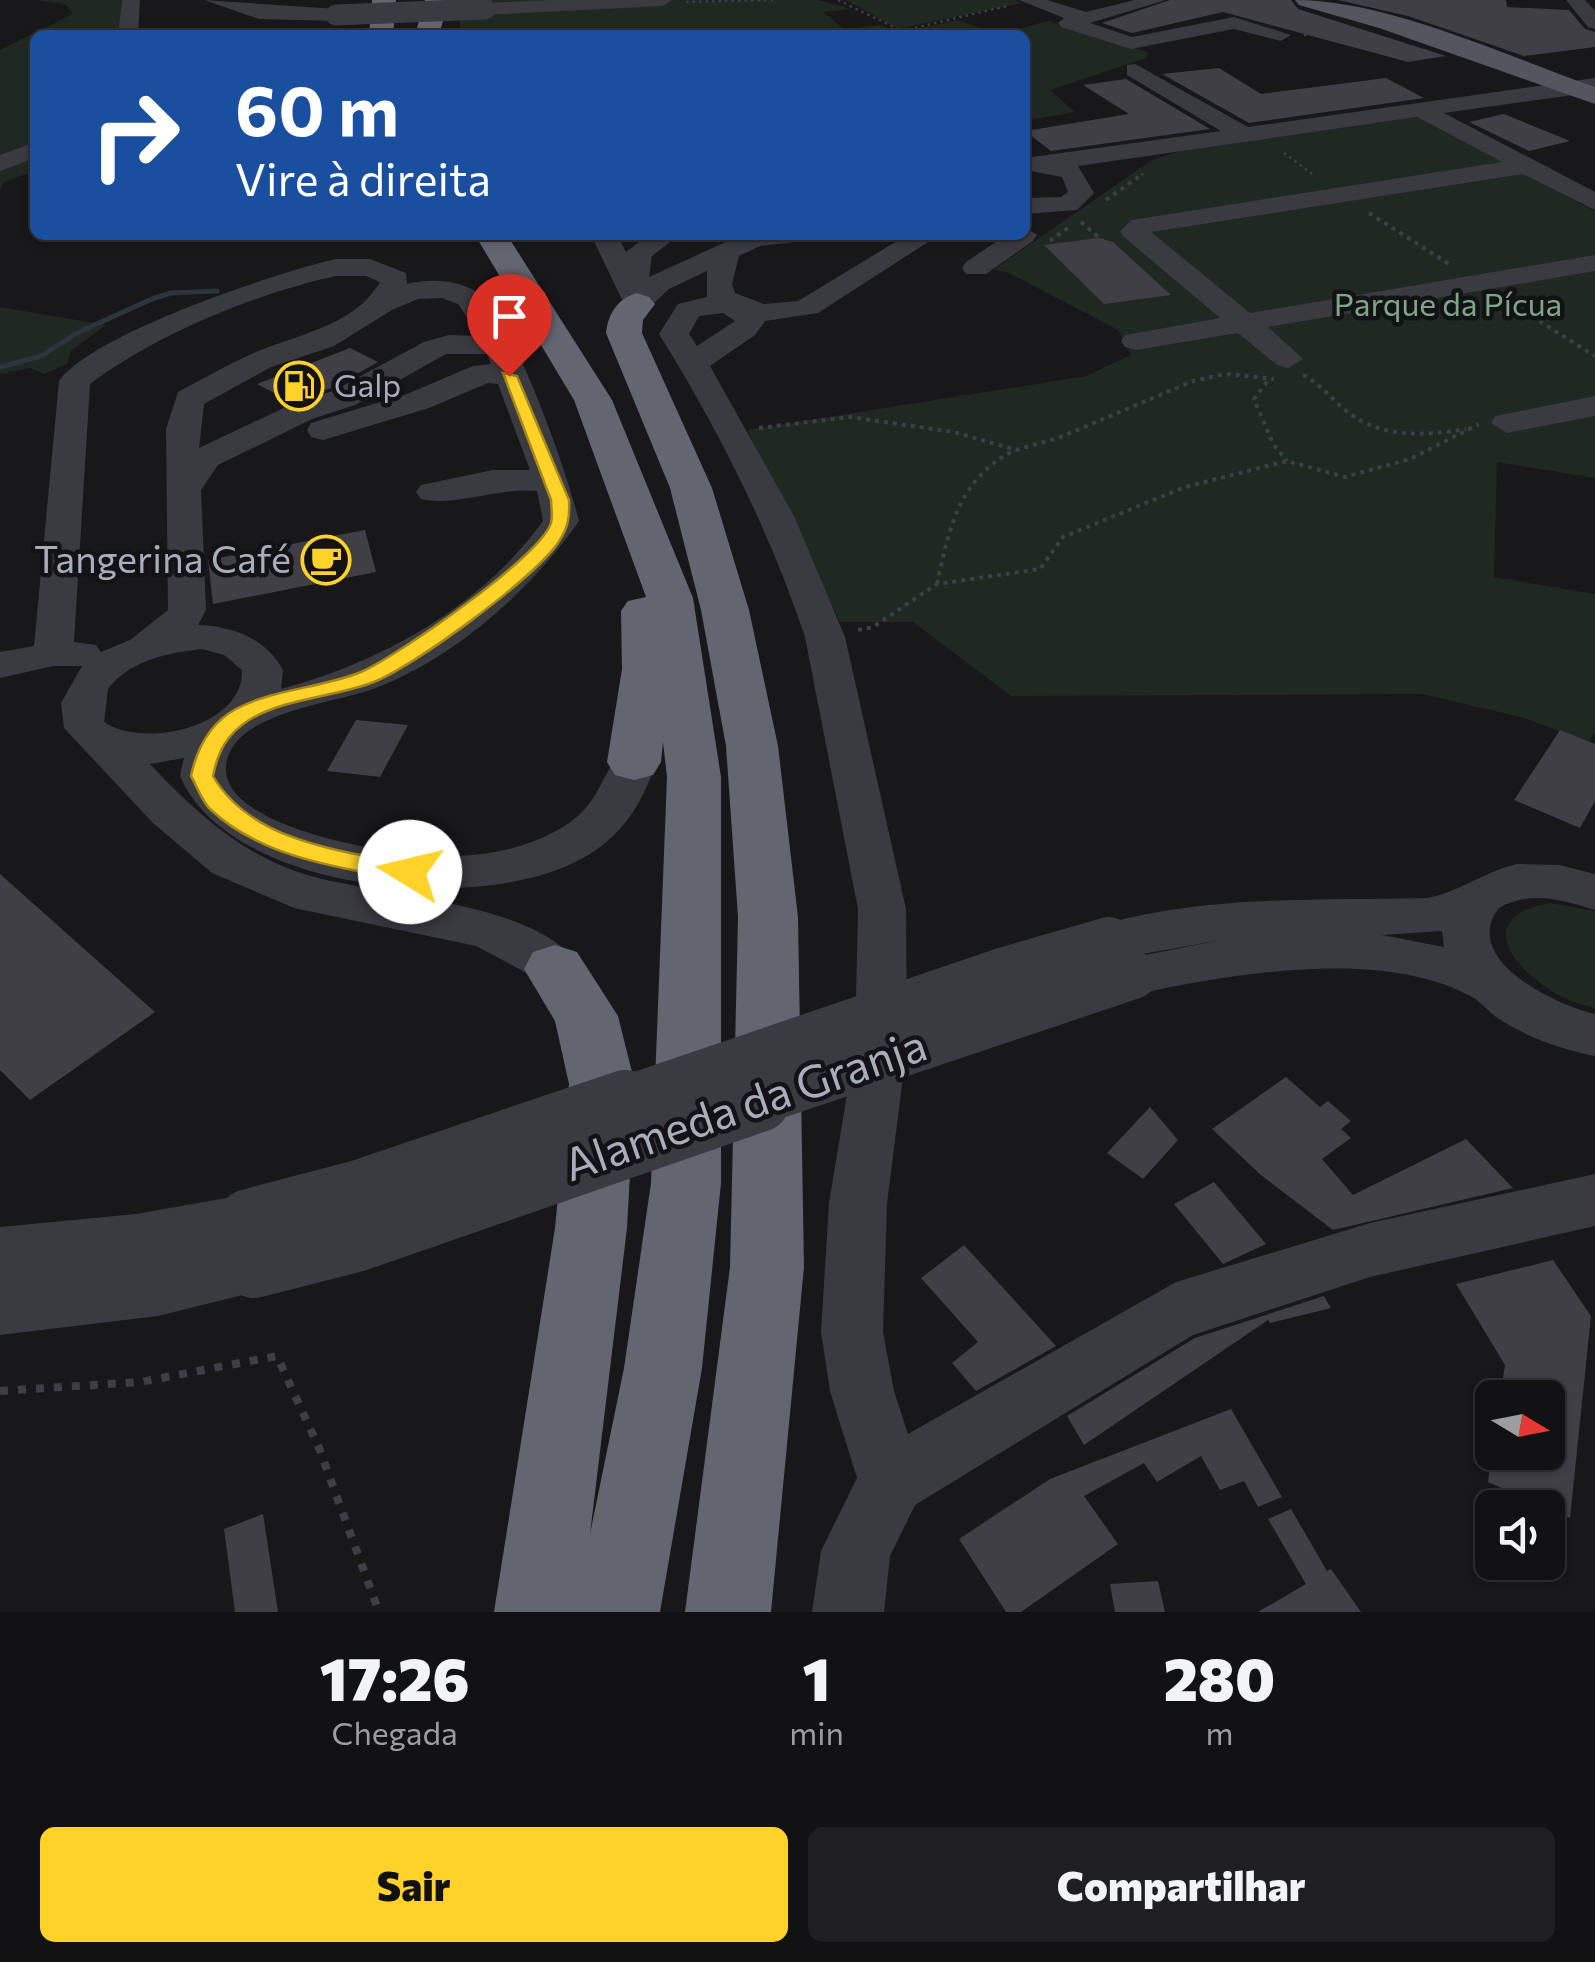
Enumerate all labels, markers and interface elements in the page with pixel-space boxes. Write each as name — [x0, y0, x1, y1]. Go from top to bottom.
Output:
text: 60 m — [235, 65, 399, 150]
icon: right — [70, 70, 200, 200]
text: Vire à direita — [235, 150, 491, 205]
pin — [467, 274, 552, 377]
park label: Parque da Pícua — [1334, 283, 1562, 323]
icon: arrive — [482, 289, 537, 344]
fuel station icon: Galp — [273, 360, 325, 412]
place label: Galp — [334, 364, 401, 404]
place label: Tangerina Café — [34, 534, 291, 581]
cafe icon: Tangerina Café — [300, 534, 352, 586]
position arrow — [358, 820, 462, 924]
street label: Alameda da Granja — [556, 1015, 933, 1191]
north arrow — [1475, 1380, 1565, 1470]
map controls — [1475, 1380, 1565, 1580]
button: sound — [1475, 1490, 1565, 1580]
text: 17:26 — [320, 1640, 470, 1713]
text: 1 — [803, 1640, 831, 1713]
text: 280 — [1163, 1640, 1275, 1713]
text: Chegada — [332, 1712, 458, 1752]
text: min — [789, 1712, 844, 1752]
text: m — [1205, 1712, 1233, 1752]
button: Sair — [40, 1827, 788, 1942]
button: Compartilhar — [808, 1827, 1555, 1942]

